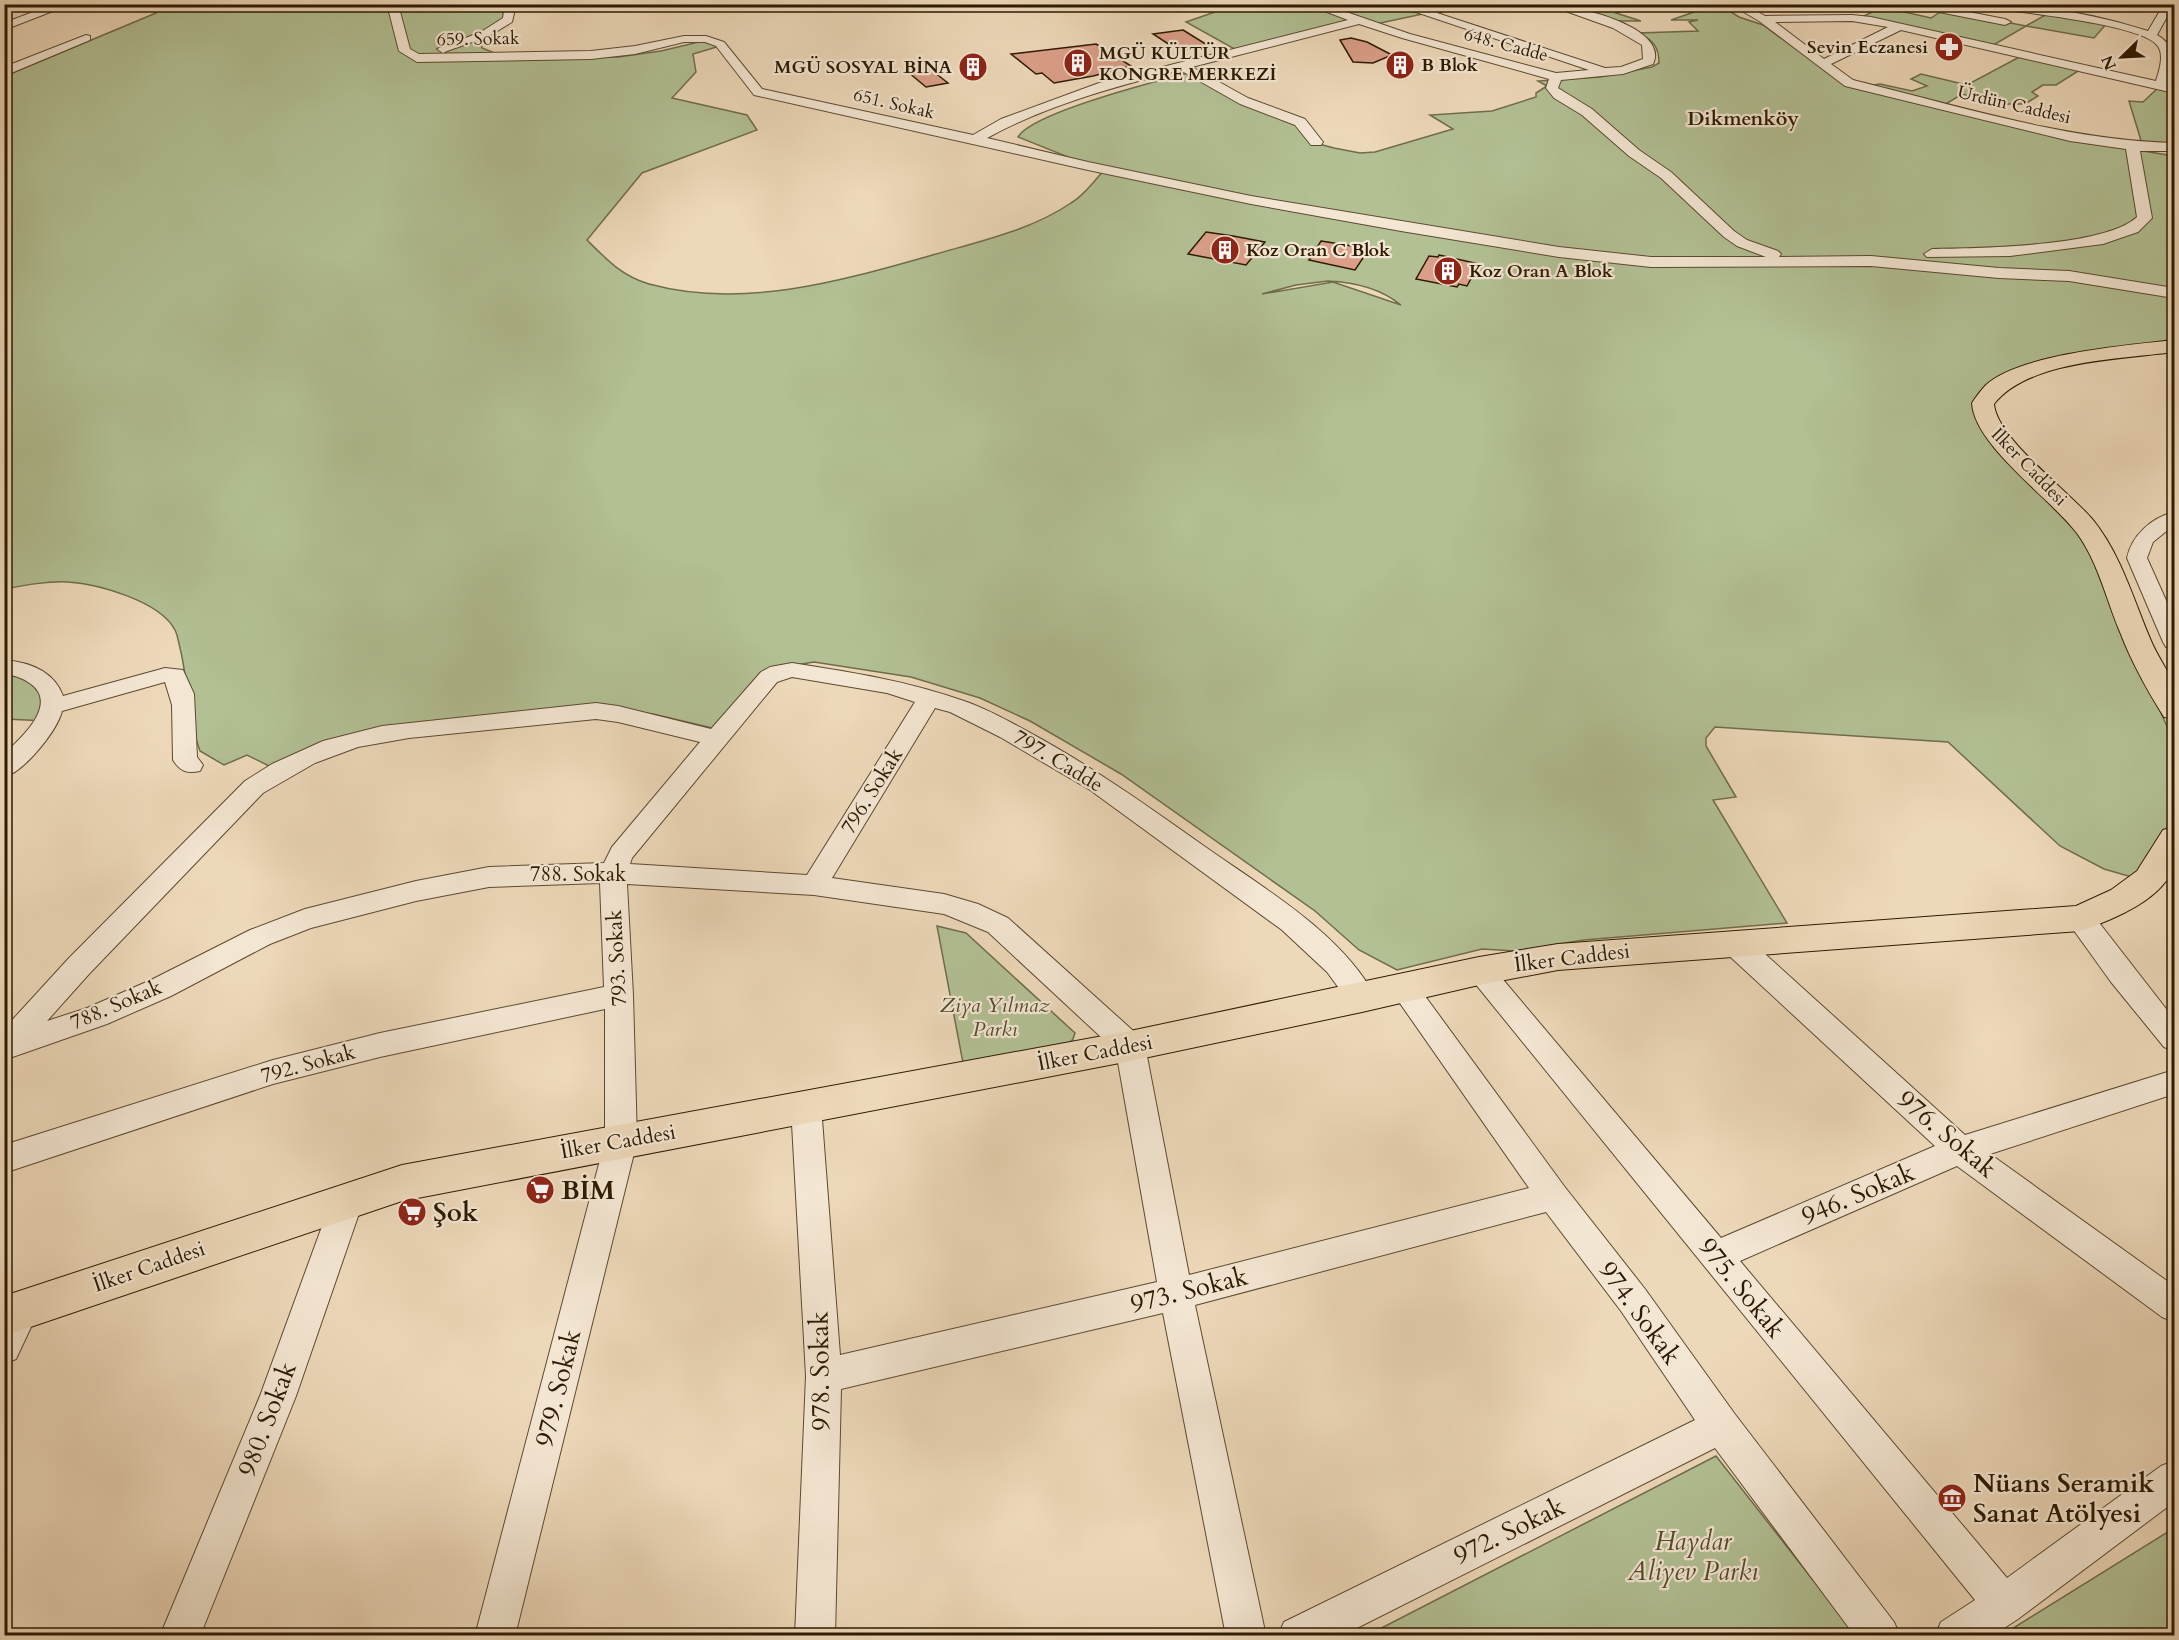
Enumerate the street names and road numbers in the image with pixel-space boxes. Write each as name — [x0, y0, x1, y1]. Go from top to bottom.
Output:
street label: 648. Cadde — [1461, 22, 1551, 68]
street label: 659. Sokak — [436, 26, 520, 52]
street label: Ürdün Caddesi — [1955, 80, 2073, 130]
street label: 651. Sokak — [851, 83, 938, 126]
street label: İlker Caddesi — [1985, 422, 2073, 512]
street label: 797. Cadde — [1008, 723, 1108, 799]
street label: 796. Sokak — [834, 742, 910, 840]
street label: 788. Sokak — [530, 860, 627, 889]
street label: 793. Sokak — [600, 908, 634, 1007]
street label: İlker Caddesi — [1512, 936, 1632, 979]
street label: 788. Sokak — [66, 972, 167, 1037]
street label: İlker Caddesi — [1035, 1028, 1155, 1078]
street label: 792. Sokak — [258, 1037, 359, 1091]
street label: 976. Sokak — [1890, 1082, 2004, 1186]
street label: İlker Caddesi — [558, 1118, 678, 1166]
street label: 946. Sokak — [1796, 1154, 1920, 1233]
street label: 975. Sokak — [1691, 1230, 1793, 1346]
street label: İlker Caddesi — [89, 1234, 209, 1300]
street label: 974. Sokak — [1591, 1254, 1689, 1372]
street label: 973. Sokak — [1127, 1259, 1251, 1321]
street label: 978. Sokak — [801, 1311, 839, 1431]
street label: 979. Sokak — [527, 1326, 589, 1450]
street label: 980. Sokak — [229, 1357, 305, 1481]
street label: 972. Sokak — [1448, 1489, 1571, 1573]

